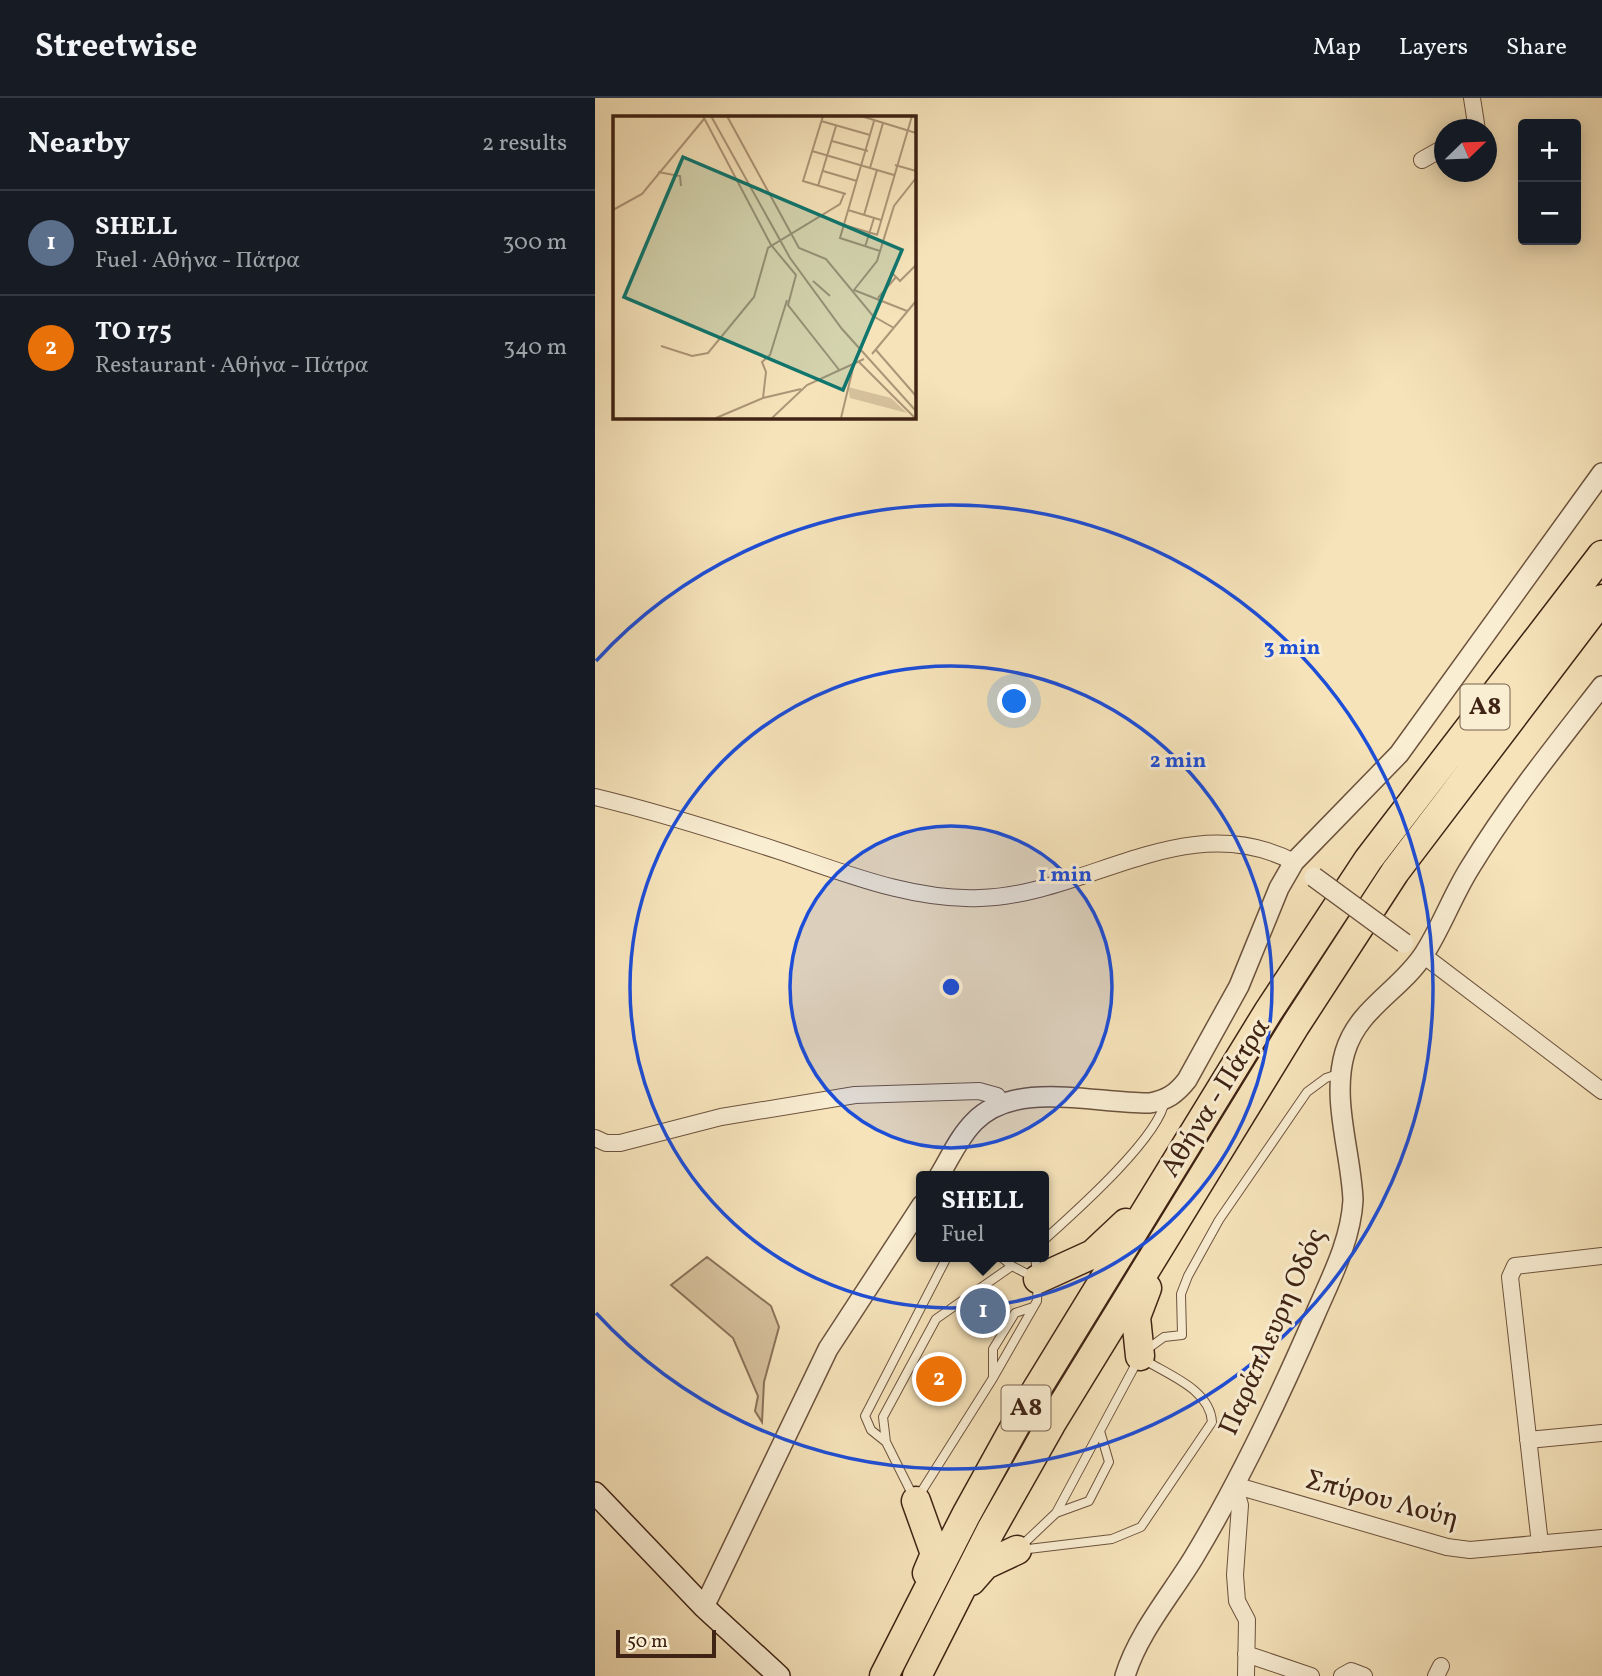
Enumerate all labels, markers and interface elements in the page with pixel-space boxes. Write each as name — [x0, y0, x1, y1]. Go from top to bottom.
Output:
text: Streetwise — [35, 25, 197, 71]
text: Map — [1313, 31, 1361, 65]
text: Layers — [1399, 31, 1468, 65]
text: Share — [1506, 31, 1567, 65]
inset map — [613, 116, 915, 418]
north arrow — [1434, 119, 1497, 182]
map controls — [1518, 119, 1581, 245]
button: + — [1518, 119, 1581, 182]
text: Nearby — [28, 123, 130, 165]
text: 2 results — [482, 128, 567, 160]
button: − — [1518, 182, 1581, 245]
text: SHELL — [95, 209, 177, 245]
text: 1 — [46, 227, 56, 259]
text: 300 m — [503, 227, 567, 259]
text: Fuel · Αθήνα - Πάτρα — [95, 245, 300, 277]
text: TO 175 — [95, 314, 172, 350]
text: 2 — [45, 332, 57, 364]
text: 340 m — [503, 332, 567, 364]
text: Restaurant · Αθήνα - Πάτρα — [95, 350, 369, 382]
text: 3 min — [1264, 634, 1320, 663]
your location — [997, 684, 1031, 718]
road number: Α8 — [1461, 684, 1509, 730]
text: 2 min — [1150, 747, 1206, 776]
text: 1 min — [1038, 861, 1092, 890]
centre of rings — [939, 975, 963, 999]
street label: Αθήνα - Πάτρα — [1152, 1011, 1281, 1185]
popup — [916, 1171, 1049, 1262]
text: SHELL — [941, 1183, 1024, 1219]
text: Fuel — [941, 1219, 984, 1251]
street label: Παράπλευρη Οδός — [1210, 1222, 1336, 1442]
pin: 1 — [960, 1285, 1006, 1337]
pin: 2 — [916, 1353, 962, 1405]
road number: Α8 — [1001, 1386, 1051, 1430]
street label: Σπύρου Λούη — [1301, 1461, 1463, 1539]
scale bar — [616, 1627, 716, 1659]
text: 50 m — [627, 1629, 668, 1655]

